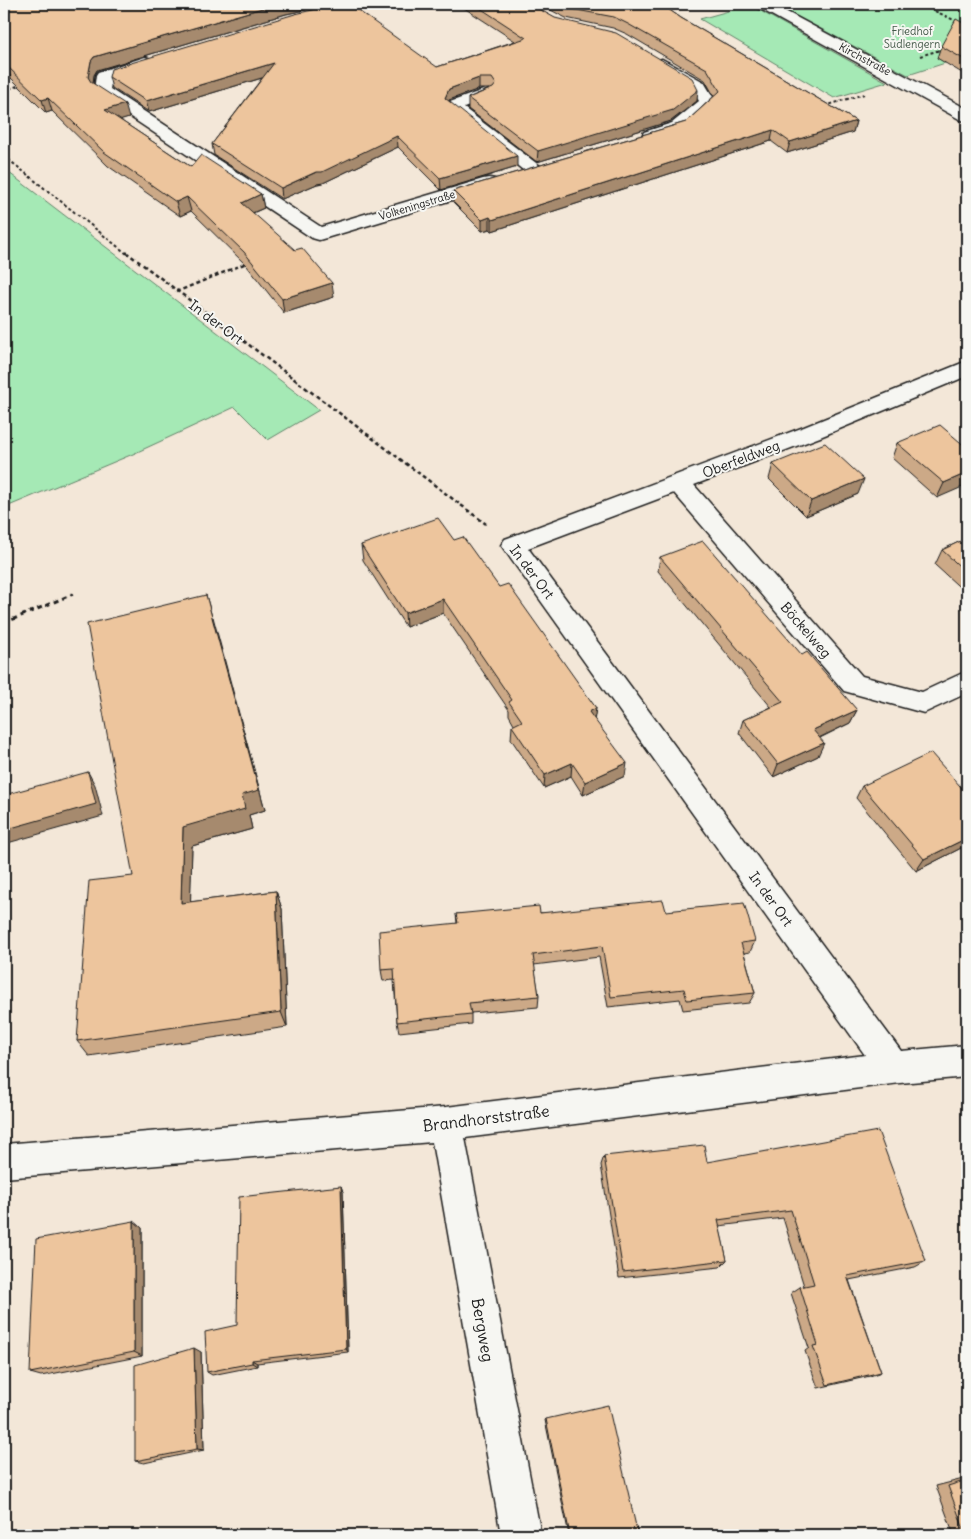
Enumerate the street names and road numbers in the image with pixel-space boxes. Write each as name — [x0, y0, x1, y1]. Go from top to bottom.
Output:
street label: Kirchstraße — [837, 39, 893, 79]
street label: Volkeningstraße — [377, 187, 457, 223]
street label: In der Ort — [185, 296, 247, 348]
street label: Oberfeldweg — [700, 436, 782, 482]
street label: In der Ort — [506, 541, 558, 603]
street label: Böckelweg — [777, 598, 835, 662]
street label: In der Ort — [745, 868, 797, 930]
street label: Brandhorststraße — [421, 1100, 551, 1136]
street label: Bergweg — [468, 1296, 498, 1364]

